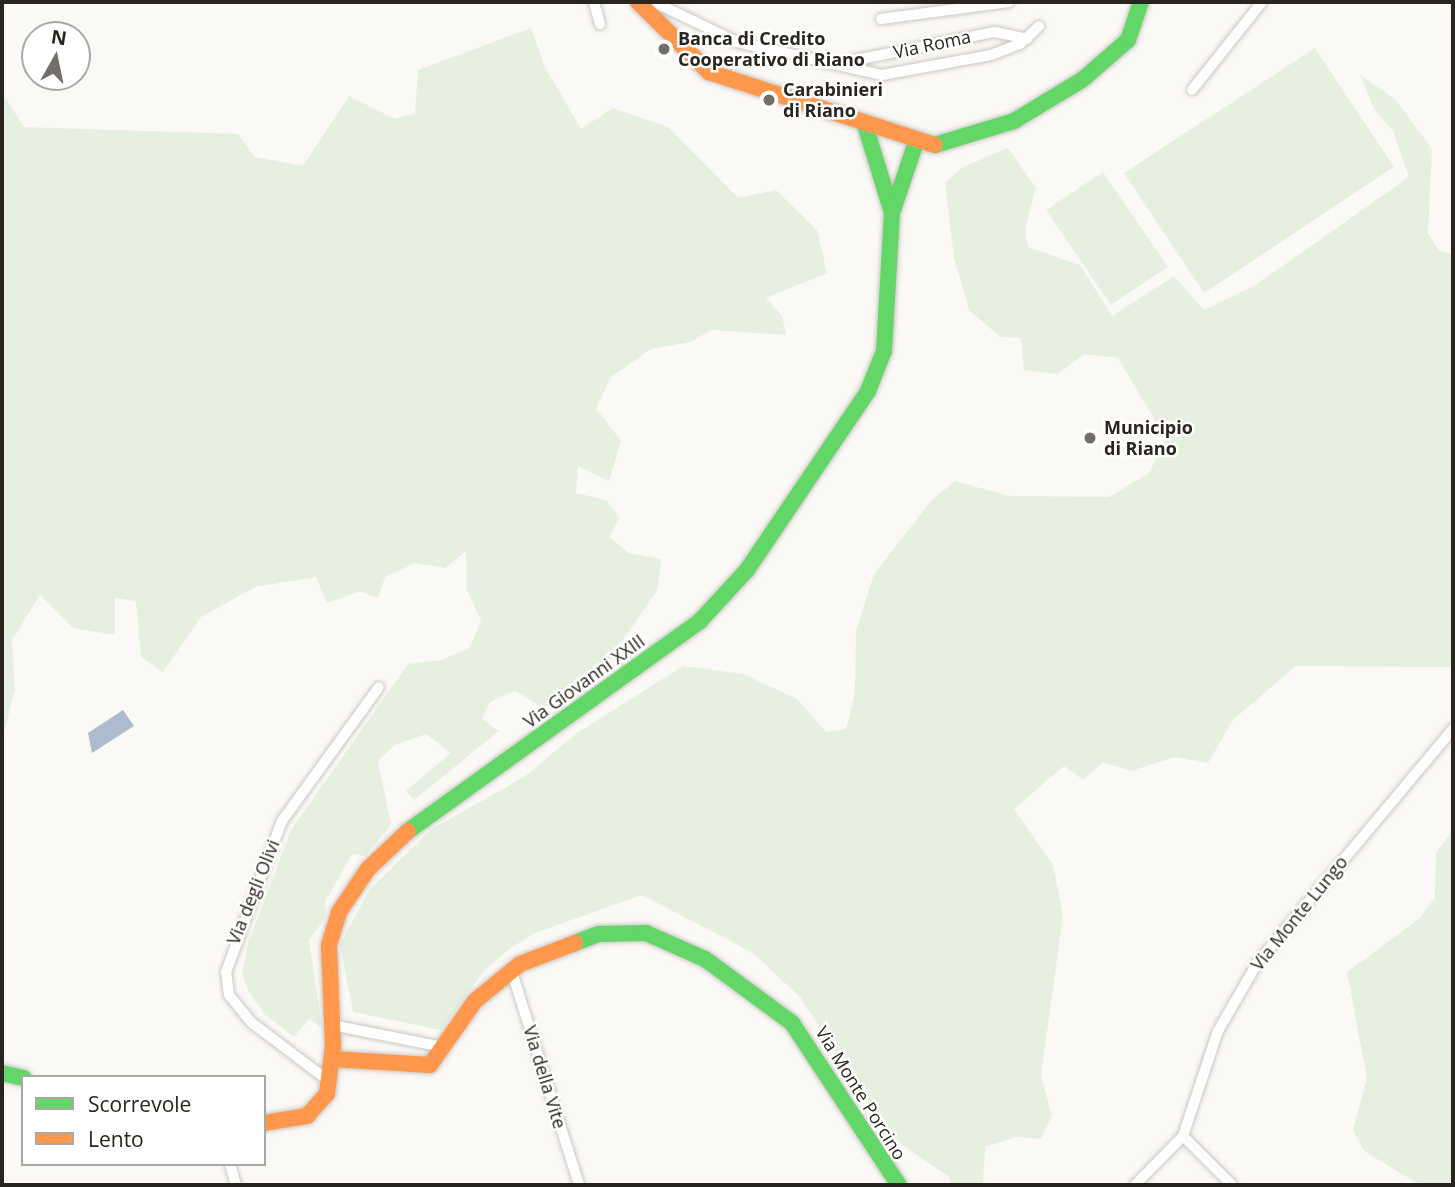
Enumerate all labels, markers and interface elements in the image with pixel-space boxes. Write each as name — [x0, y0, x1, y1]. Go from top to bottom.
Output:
north arrow — [21, 21, 91, 91]
text: N — [49, 23, 69, 51]
street label: Via Roma — [891, 25, 973, 63]
place label: Banca di Credito Cooperativo di Riano — [678, 28, 865, 70]
marker: Banca di Credito Cooperativo di Riano — [656, 41, 672, 57]
place label: Carabinieri di Riano — [783, 79, 883, 122]
marker: Carabinieri di Riano — [761, 92, 777, 108]
place label: Municipio di Riano — [1104, 417, 1193, 460]
marker: Municipio di Riano — [1082, 430, 1098, 446]
street label: Via Giovanni XXIII — [519, 630, 649, 732]
street label: Via degli Olivi — [222, 836, 284, 948]
street label: Via Monte Lungo — [1246, 851, 1352, 975]
street label: Via Monte Porcino — [811, 1022, 911, 1164]
street label: Via della Vite — [519, 1023, 571, 1131]
legend — [21, 1075, 266, 1166]
text: Scorrevole — [88, 1090, 191, 1118]
text: Lento — [88, 1125, 144, 1153]

